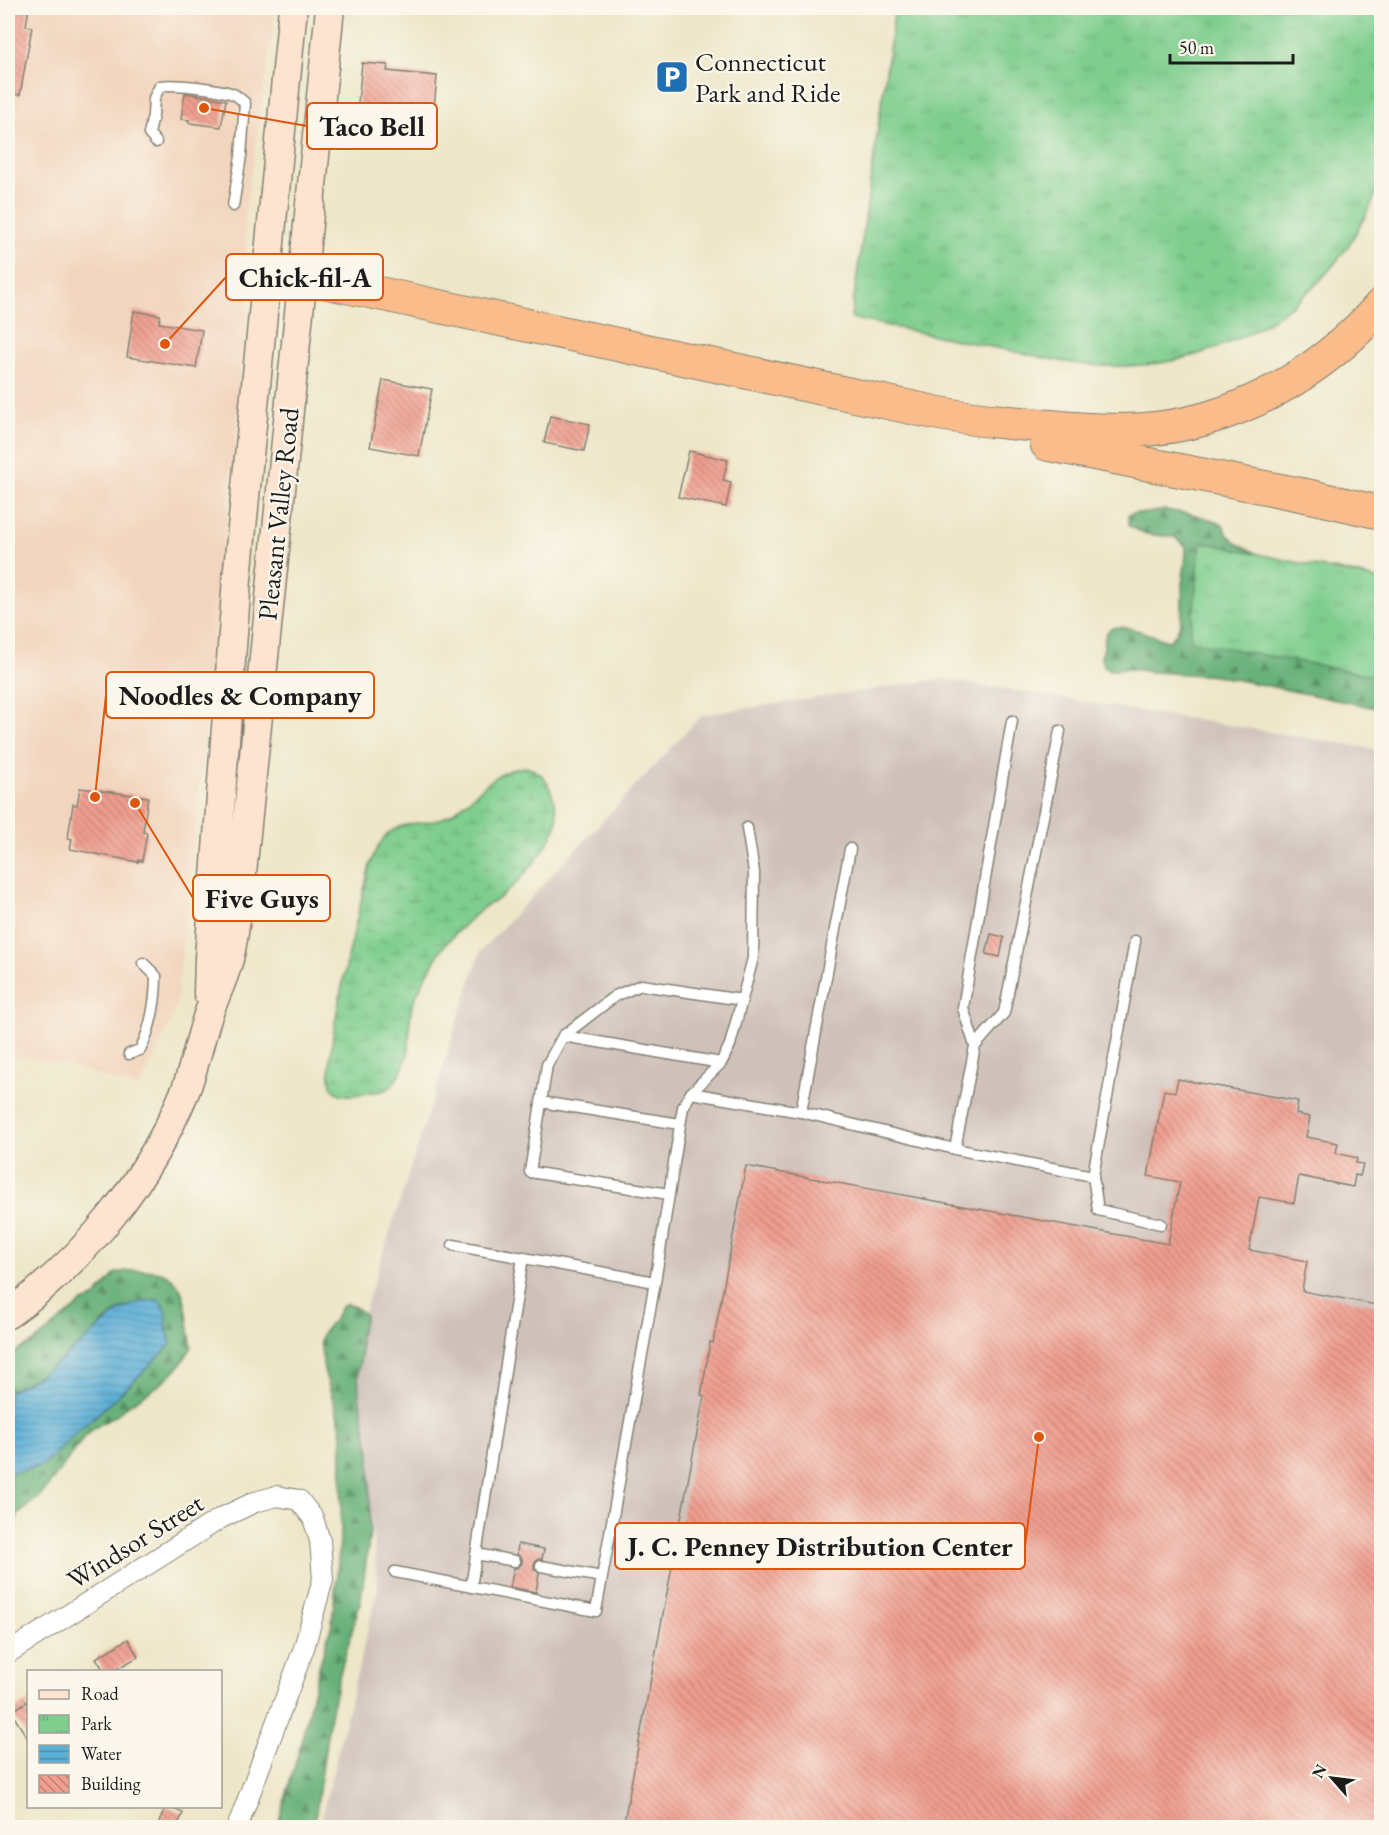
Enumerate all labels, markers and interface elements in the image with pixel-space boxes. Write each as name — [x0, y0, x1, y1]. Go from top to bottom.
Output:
scale bar — [1170, 27, 1293, 65]
text: 50 m — [1179, 36, 1214, 59]
place label: Connecticut Park and Ride — [695, 44, 841, 110]
parking icon: Connecticut Park and Ride — [654, 59, 690, 95]
callout: Taco Bell — [307, 103, 437, 149]
text: Taco Bell — [319, 108, 425, 144]
callout: Chick-fil-A — [226, 254, 383, 300]
text: Chick-fil-A — [239, 259, 372, 295]
street label: Pleasant Valley Road — [249, 406, 307, 622]
callout: Noodles & Company — [106, 672, 374, 718]
text: Noodles & Company — [118, 677, 362, 713]
callout: Five Guys — [193, 875, 330, 921]
text: Five Guys — [205, 880, 319, 916]
street label: Windsor Street — [60, 1485, 210, 1597]
callout: J. C. Penney Distribution Center — [615, 1523, 1025, 1569]
text: J. C. Penney Distribution Center — [624, 1528, 1013, 1564]
legend — [27, 1670, 222, 1808]
text: Road — [81, 1682, 120, 1705]
text: Park — [81, 1712, 112, 1735]
text: Water — [81, 1742, 122, 1765]
north arrow — [1302, 1748, 1362, 1808]
text: N — [1307, 1761, 1332, 1782]
text: Building — [81, 1772, 141, 1795]

